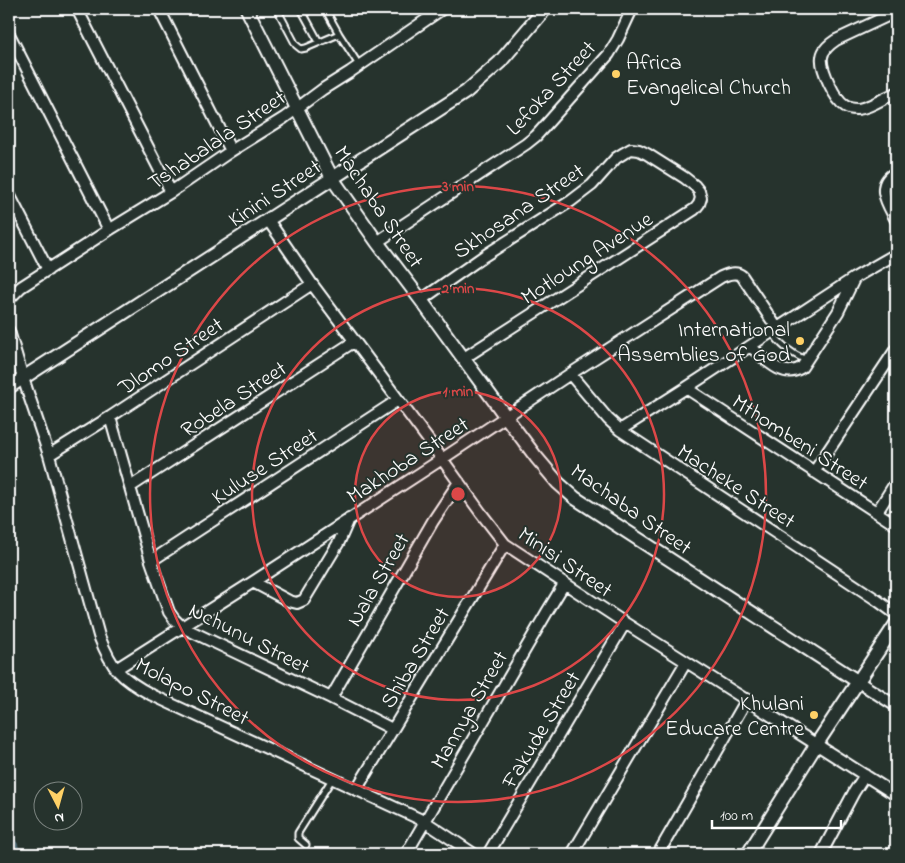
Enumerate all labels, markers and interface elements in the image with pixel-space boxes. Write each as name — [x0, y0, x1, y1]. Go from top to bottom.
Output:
street label: Lefoka Street — [500, 34, 605, 144]
place label: Africa Evangelical Church — [626, 48, 791, 106]
marker: Africa Evangelical Church — [610, 68, 622, 80]
street label: Tshabalala Street — [142, 83, 294, 200]
street label: Machaba Street — [325, 140, 431, 276]
street label: Kinini Street — [223, 152, 329, 237]
street label: Skhosana Street — [448, 156, 592, 268]
text: 3 min — [441, 176, 474, 198]
street label: Motloung Avenue — [515, 205, 661, 315]
text: 2 min — [441, 278, 475, 300]
street label: Dlomo Street — [112, 310, 231, 405]
place label: International Assemblies of God — [617, 315, 790, 372]
marker: International Assemblies of God — [794, 335, 806, 347]
street label: Robela Street — [175, 354, 295, 447]
text: 1 min — [443, 381, 474, 403]
street label: Mthombeni Street — [725, 387, 874, 500]
street label: Makhoba Street — [341, 409, 477, 513]
street label: Kuluse Street — [206, 421, 326, 514]
street label: Macheke Street — [670, 437, 802, 538]
street label: Machaba Street — [563, 457, 698, 565]
centre of rings — [449, 485, 467, 503]
street label: Minisi Street — [511, 520, 619, 607]
street label: Nala Street — [340, 527, 420, 633]
street label: Nchunu Street — [183, 595, 315, 684]
street label: Shiba Street — [374, 601, 460, 715]
street label: Mannya Street — [424, 645, 519, 776]
street label: Molapo Street — [129, 650, 255, 735]
street label: Fakude Street — [494, 665, 590, 796]
place label: Khulani Educare Centre — [665, 689, 804, 746]
marker: Khulani Educare Centre — [808, 709, 820, 721]
north arrow — [32, 780, 82, 830]
scale bar — [712, 798, 841, 830]
text: 100 m — [720, 805, 753, 827]
text: N — [53, 807, 65, 828]

